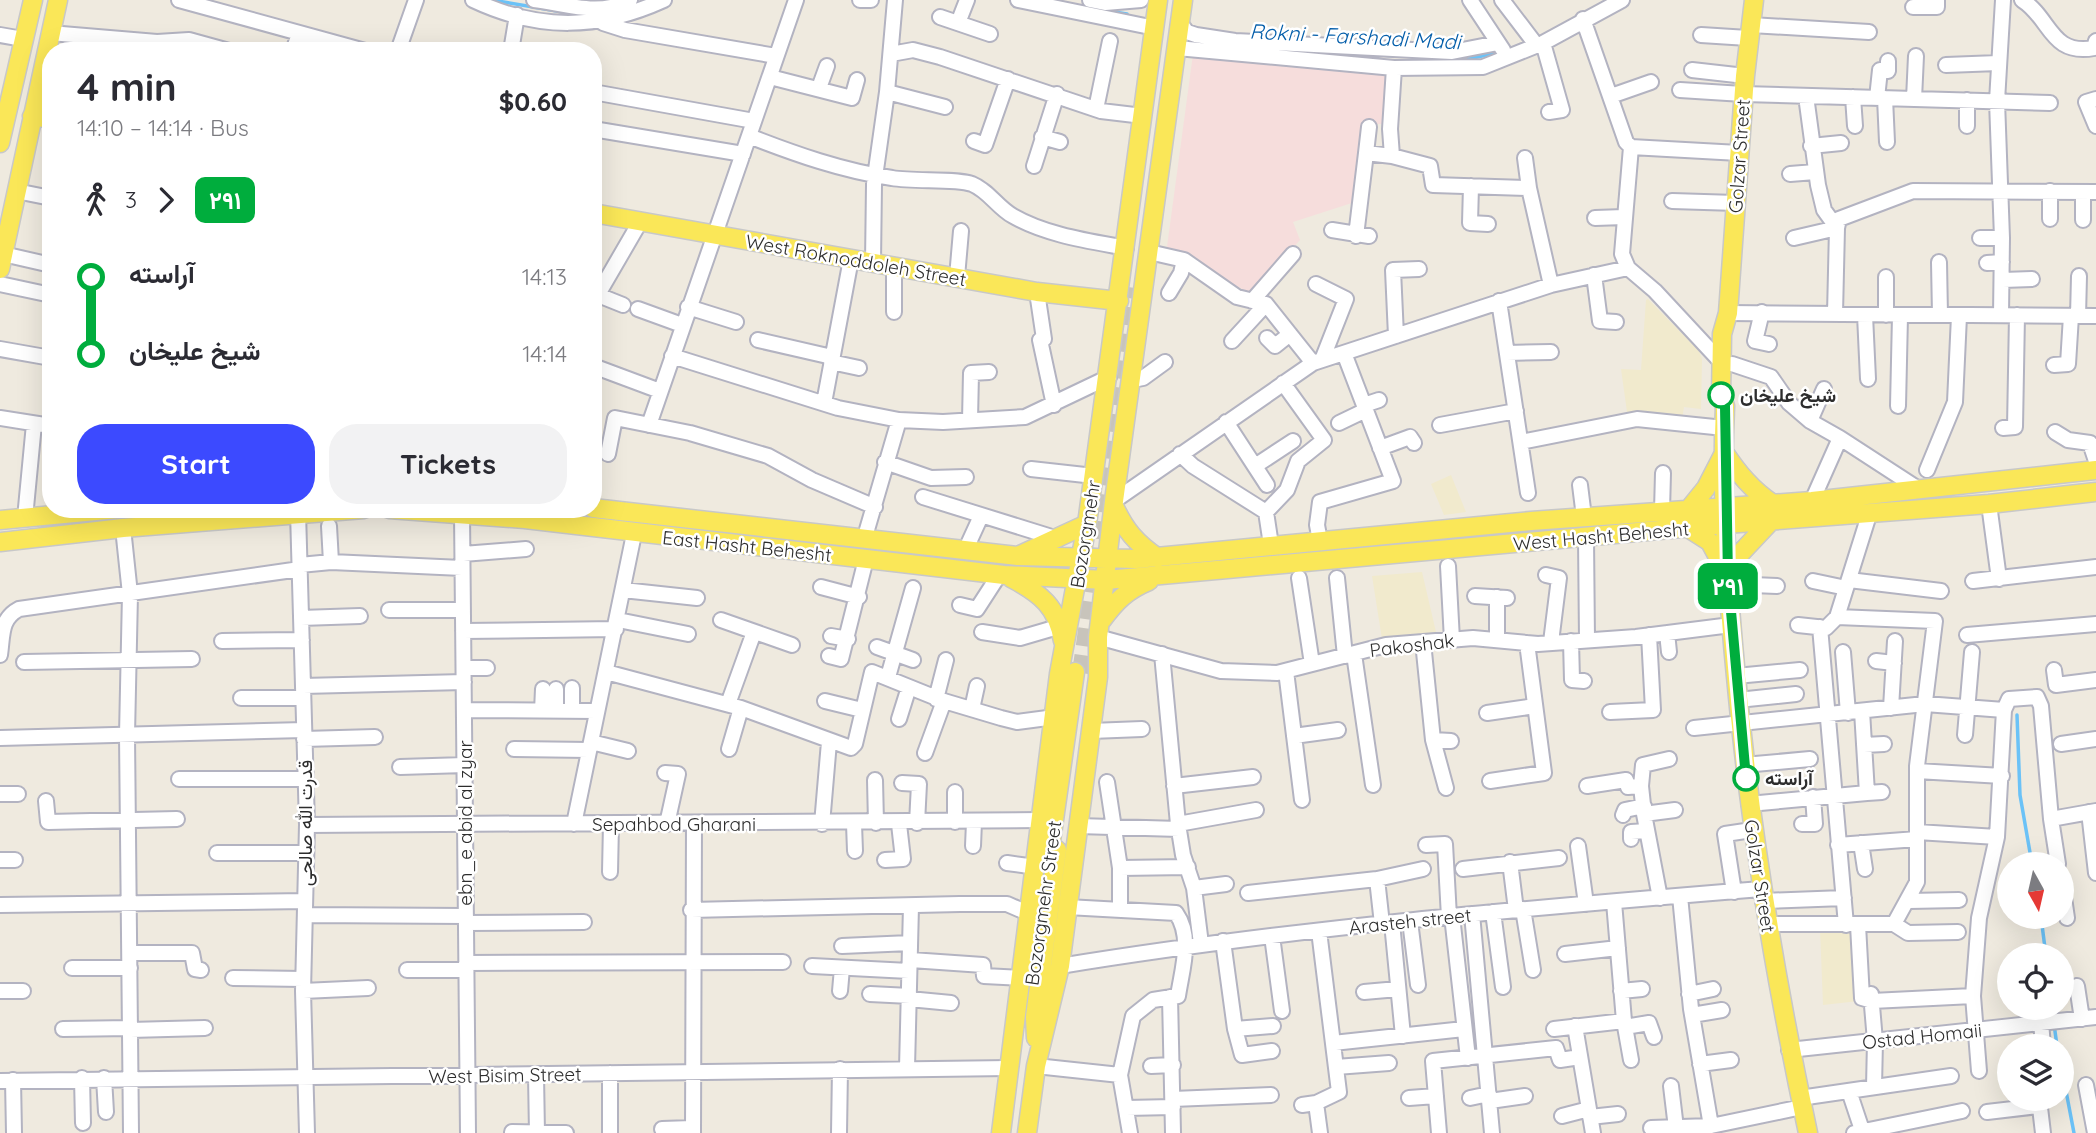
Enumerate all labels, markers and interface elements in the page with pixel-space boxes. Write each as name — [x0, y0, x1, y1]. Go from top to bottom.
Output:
water label: Rokni - Farshadi Madi — [1249, 17, 1464, 55]
text: 4 min — [77, 63, 177, 111]
text: $0.60 — [499, 85, 567, 118]
street label: Golzar Street — [1723, 98, 1755, 214]
text: 14:10 – 14:14 · Bus — [77, 113, 249, 142]
icon: walk — [77, 181, 115, 219]
icon: forward — [147, 181, 185, 219]
text: 3 — [125, 185, 137, 214]
text: ۲۹۱ — [209, 185, 241, 215]
street label: West Roknoddoleh Street — [744, 229, 968, 291]
text: آراسته — [129, 257, 195, 290]
text: 14:13 — [522, 262, 567, 291]
text: شیخ علیخان — [129, 334, 261, 367]
text: 14:14 — [522, 339, 567, 368]
marker: شیخ علیخان — [1708, 382, 1734, 408]
place label: شیخ علیخان — [1740, 383, 1836, 409]
button: Start — [77, 424, 315, 504]
button: Tickets — [329, 424, 567, 504]
street label: Bozorgmehr — [1065, 478, 1105, 590]
street label: West Hasht Behesht — [1512, 516, 1690, 556]
street label: East Hasht Behesht — [661, 525, 833, 567]
line badge: ۲۹۱ — [1688, 563, 1768, 609]
text: ۲۹۱ — [1712, 571, 1744, 601]
street label: Pakoshak — [1368, 628, 1456, 662]
street label: ebn_e abid al zyar — [453, 740, 477, 906]
street label: قدرت الله صالحی — [293, 760, 317, 886]
marker: آراسته — [1733, 765, 1759, 791]
place label: آراسته — [1765, 766, 1814, 791]
street label: Sepahbod Gharani — [592, 812, 756, 836]
street label: Golzar Street — [1739, 818, 1781, 934]
street label: Bozorgmehr Street — [1020, 819, 1066, 987]
north arrow — [1997, 852, 2074, 929]
map controls — [1997, 852, 2074, 1111]
street label: Arasteh street — [1348, 903, 1472, 939]
button: locate — [1997, 943, 2074, 1020]
street label: Ostad Homaii — [1861, 1018, 1983, 1054]
button: layers — [1997, 1034, 2074, 1111]
street label: West Bisim Street — [428, 1062, 582, 1088]

